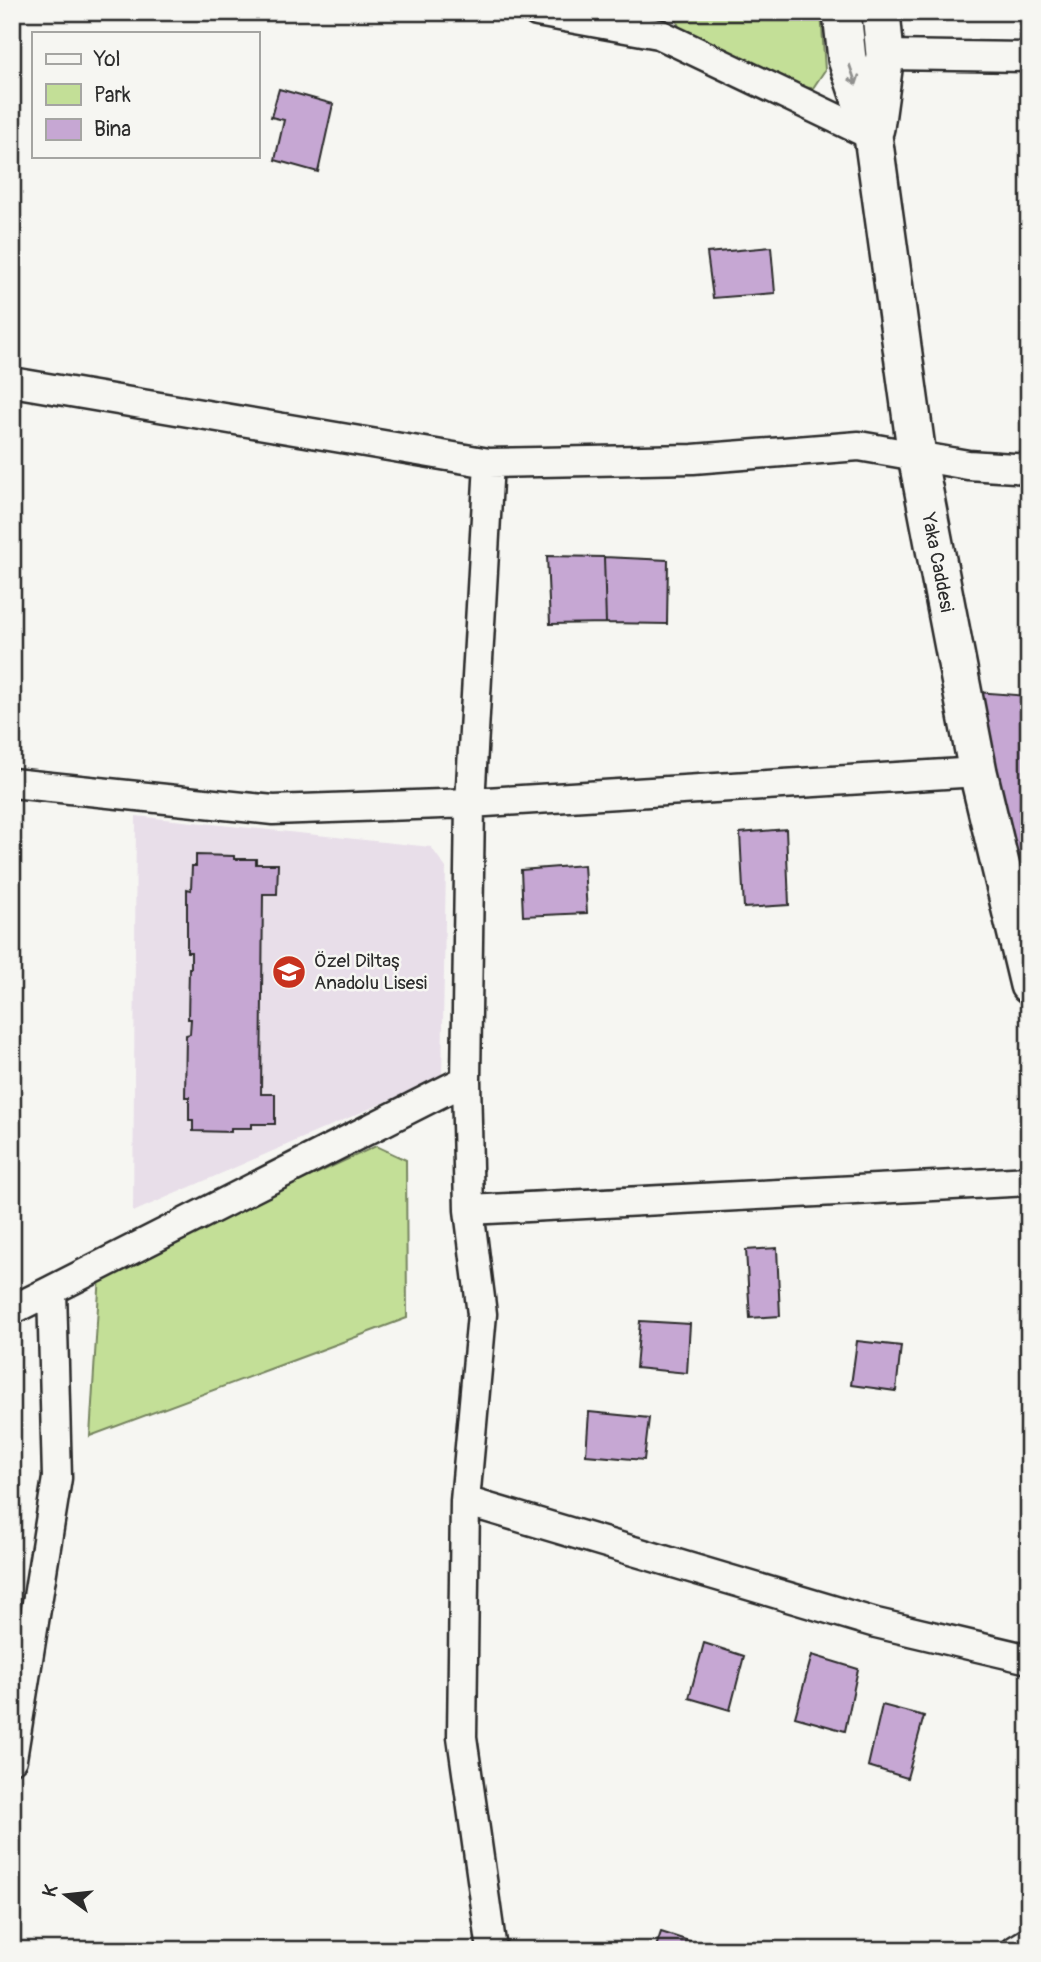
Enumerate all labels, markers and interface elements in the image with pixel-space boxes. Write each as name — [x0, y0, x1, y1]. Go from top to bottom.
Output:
legend — [32, 32, 259, 158]
text: Yol — [93, 46, 121, 73]
one-way arrow — [848, 64, 860, 86]
text: Park — [94, 82, 131, 109]
text: Bina — [94, 116, 131, 143]
street label: Yaka Caddesi — [916, 510, 959, 614]
place label: Özel Diltaş Anadolu Lisesi — [314, 949, 427, 995]
school or university icon: Özel Diltaş Anadolu Lisesi — [270, 953, 308, 991]
north arrow — [32, 1860, 102, 1930]
text: K — [37, 1882, 64, 1900]

